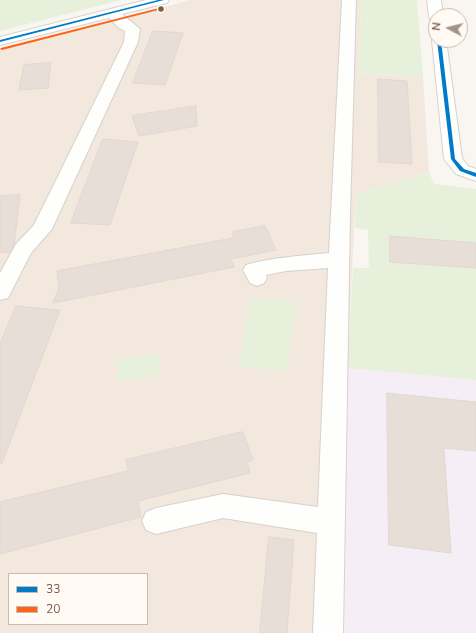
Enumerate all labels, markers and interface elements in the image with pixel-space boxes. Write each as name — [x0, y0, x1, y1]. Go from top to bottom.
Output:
unlabelled marker — [156, 4, 166, 14]
north arrow — [428, 8, 468, 48]
text: N — [429, 22, 445, 32]
legend — [8, 573, 148, 625]
text: 33 — [46, 581, 60, 597]
text: 20 — [46, 601, 60, 617]

